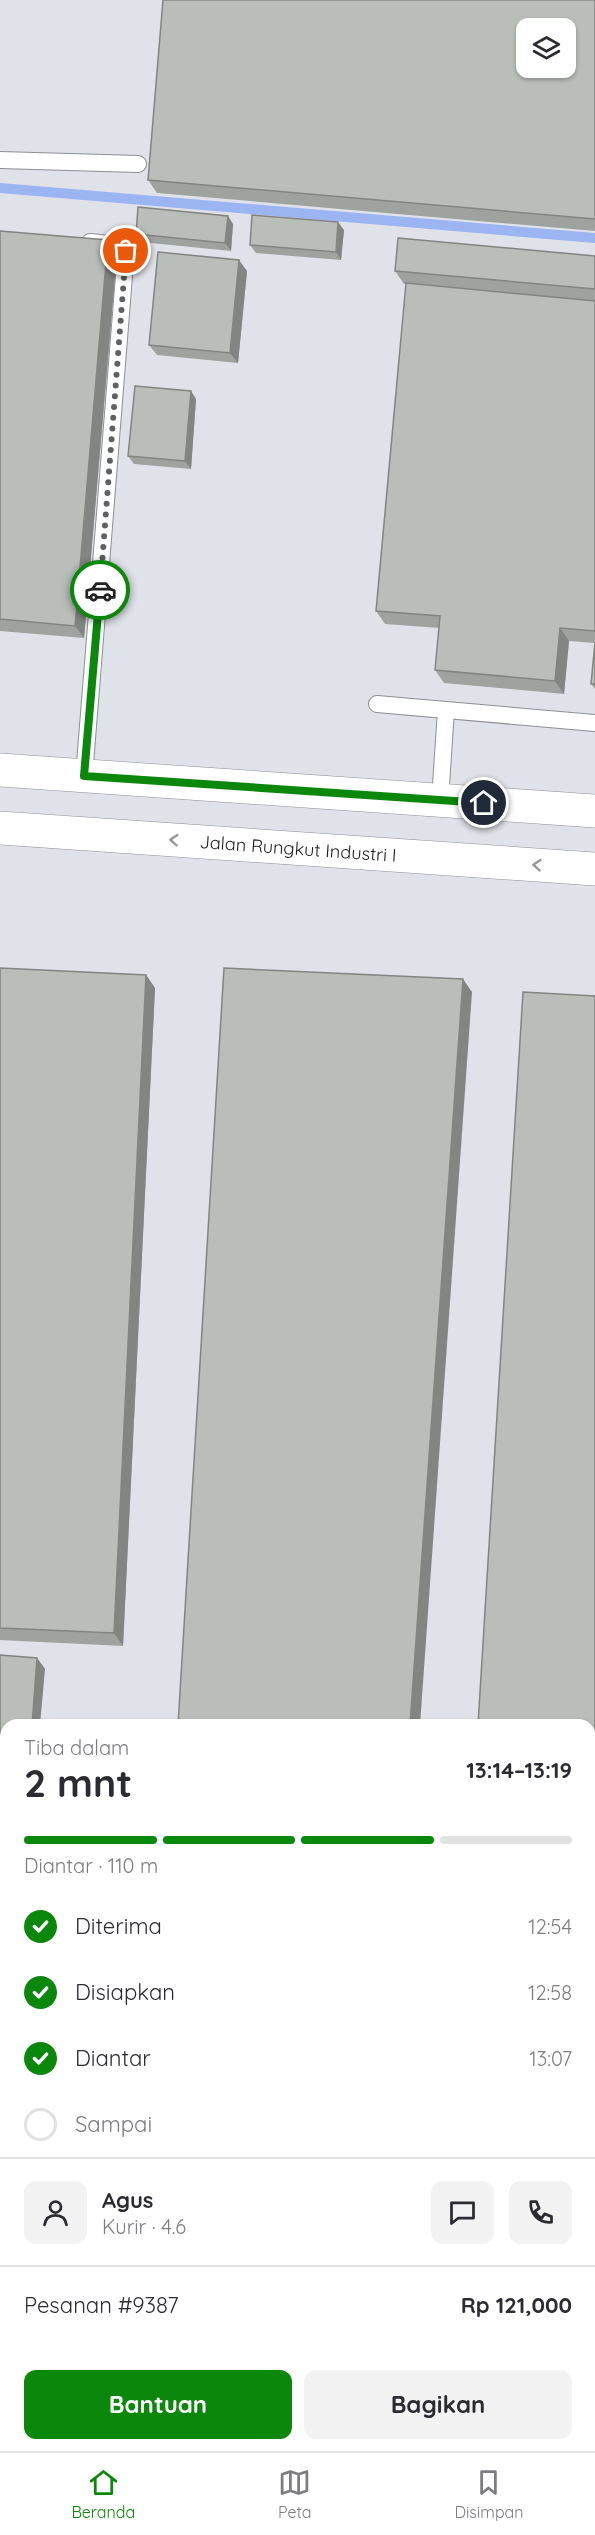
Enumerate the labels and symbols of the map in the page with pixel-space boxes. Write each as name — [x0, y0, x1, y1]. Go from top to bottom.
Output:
pin — [100, 225, 151, 276]
courier — [70, 560, 130, 620]
pin — [458, 777, 509, 828]
street label: Jalan Rungkut Industri I — [199, 830, 397, 867]
one-way arrow — [170, 834, 179, 847]
one-way arrow — [532, 859, 541, 872]

